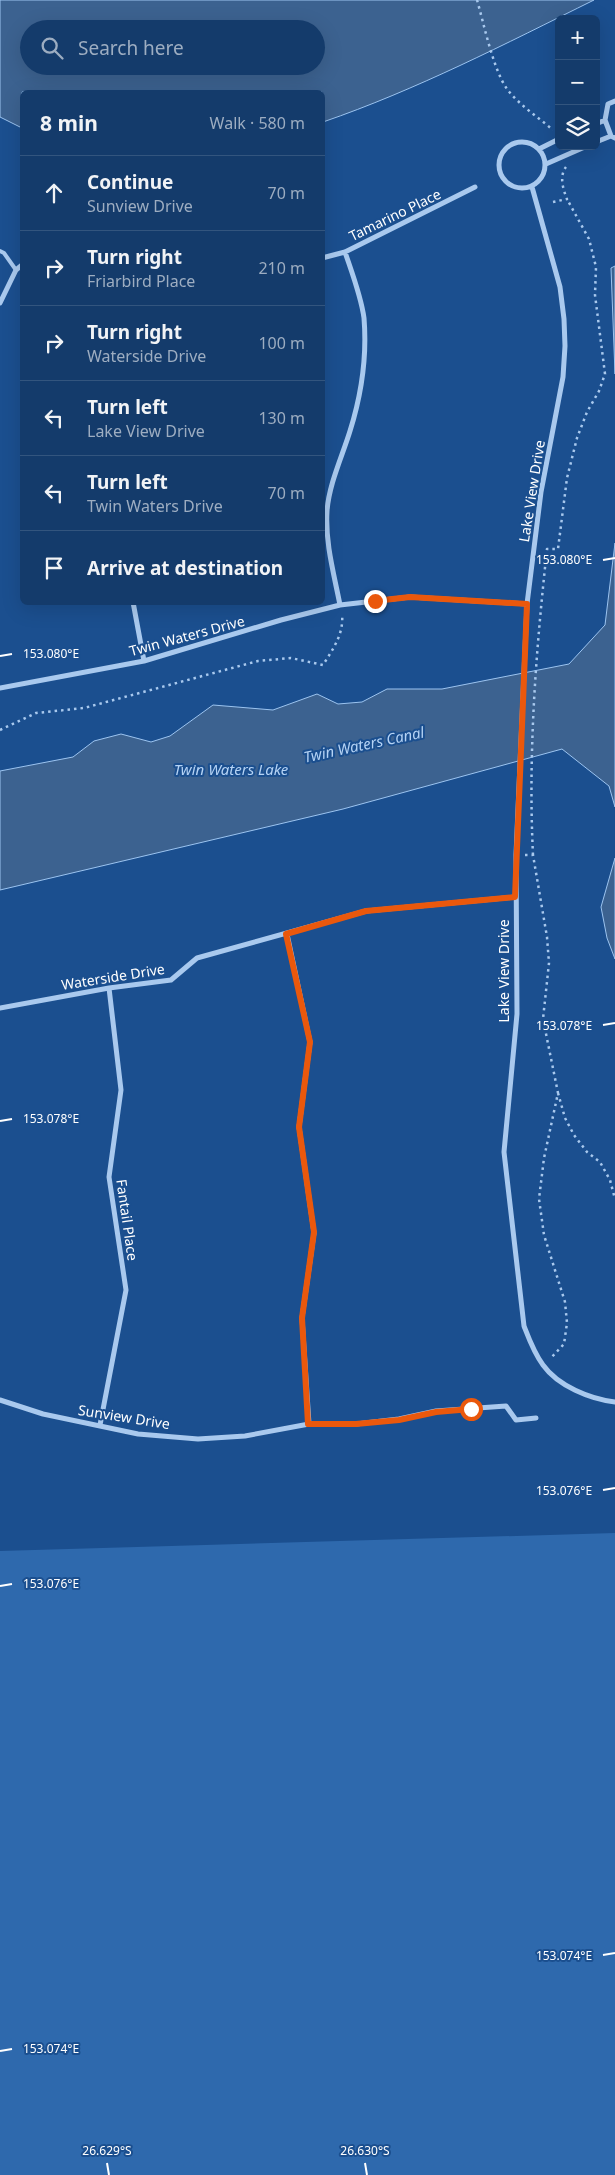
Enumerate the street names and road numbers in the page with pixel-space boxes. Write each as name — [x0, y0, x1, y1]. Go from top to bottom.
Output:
street label: Tamarino Place — [346, 184, 444, 245]
street label: Lake View Drive — [514, 438, 549, 543]
street label: Twin Waters Drive — [127, 611, 247, 660]
street label: Lake View Drive — [494, 919, 513, 1023]
street label: Waterside Drive — [60, 959, 166, 994]
street label: Fantail Place — [112, 1178, 143, 1262]
street label: Sunview Drive — [77, 1400, 171, 1433]

